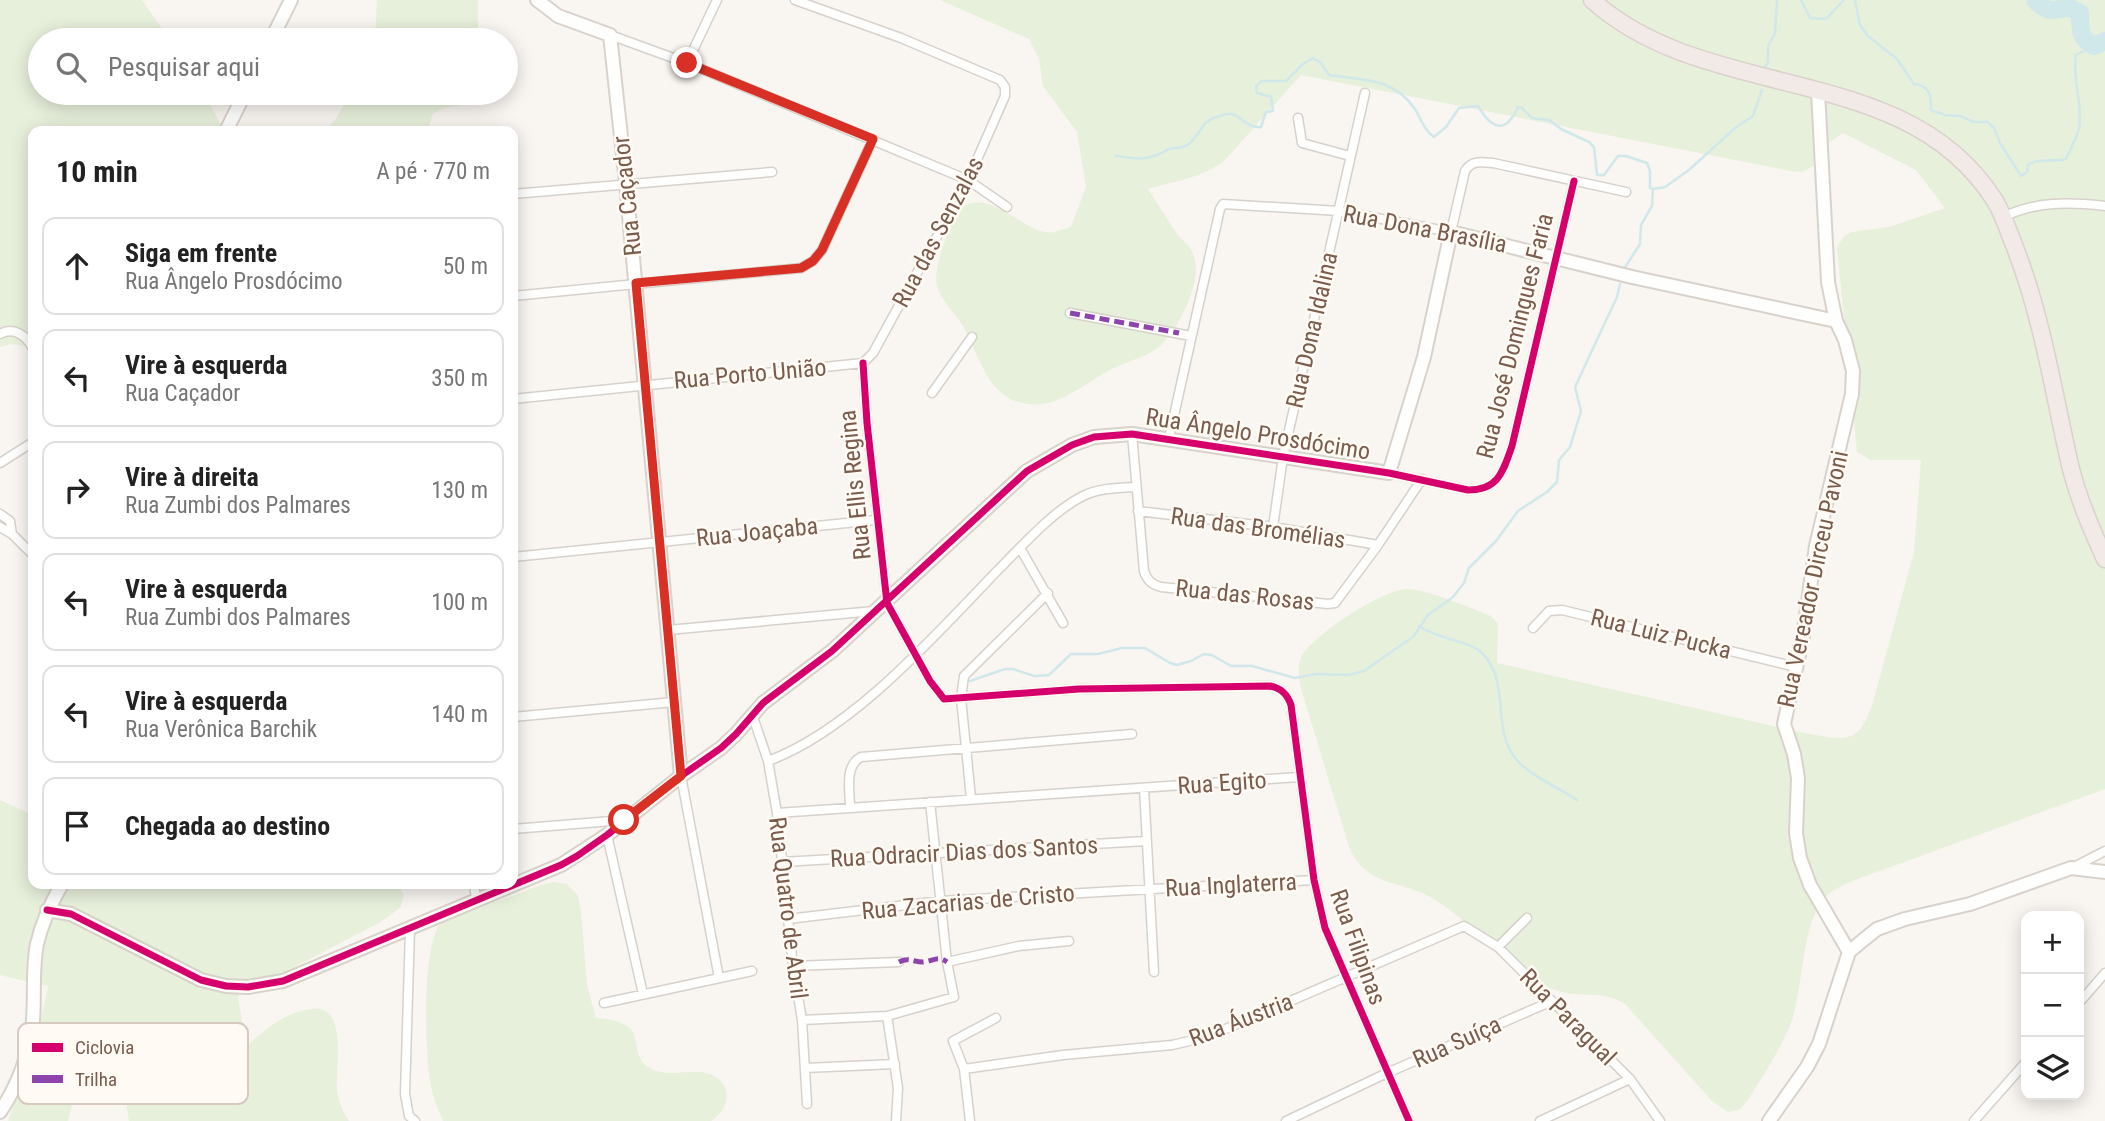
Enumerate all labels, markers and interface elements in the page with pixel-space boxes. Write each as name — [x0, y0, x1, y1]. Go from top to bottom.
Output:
search box — [28, 28, 518, 105]
route end — [671, 47, 702, 78]
icon: search — [52, 48, 90, 86]
text: Pesquisar aqui — [108, 52, 260, 82]
street label: Rua Caçador — [607, 135, 647, 257]
street label: Rua das Senzalas — [887, 152, 989, 312]
text: 10 min — [56, 154, 138, 189]
text: A pé · 770 m — [377, 158, 490, 185]
street label: Rua Dona Brasília — [1341, 199, 1509, 259]
street label: Rua José Domingues Faria — [1471, 210, 1559, 462]
text: Siga em frente — [125, 238, 277, 268]
icon: ahead — [58, 247, 96, 285]
street label: Rua Dona Idalina — [1280, 249, 1344, 411]
text: 50 m — [443, 253, 488, 280]
text: Rua Ângelo Prosdócimo — [125, 268, 343, 295]
text: Vire à esquerda — [125, 350, 288, 380]
street label: Rua Porto União — [673, 353, 827, 395]
icon: left — [58, 359, 96, 397]
text: 350 m — [431, 365, 488, 392]
text: Rua Caçador — [125, 380, 240, 407]
street label: Rua Ângelo Prosdócimo — [1144, 402, 1372, 466]
street label: Rua Ellis Regina — [833, 409, 877, 561]
street label: Rua Vereador Dirceu Pavoni — [1772, 448, 1854, 710]
text: Vire à direita — [125, 462, 259, 492]
icon: right — [58, 471, 96, 509]
text: 130 m — [431, 477, 488, 504]
text: Rua Zumbi dos Palmares — [125, 492, 351, 519]
street label: Rua das Bromélias — [1169, 502, 1347, 554]
street label: Rua Joaçaba — [695, 512, 819, 552]
text: Vire à esquerda — [125, 574, 288, 604]
street label: Rua das Rosas — [1174, 574, 1316, 616]
icon: left — [58, 583, 96, 621]
text: 100 m — [431, 589, 488, 616]
street label: Rua Luiz Pucka — [1588, 603, 1734, 665]
text: Rua Zumbi dos Palmares — [125, 604, 351, 631]
text: Vire à esquerda — [125, 686, 288, 716]
icon: left — [58, 695, 96, 733]
text: 140 m — [431, 701, 488, 728]
text: Rua Verônica Barchik — [125, 716, 317, 743]
street label: Rua Egito — [1176, 766, 1268, 800]
route start — [608, 804, 639, 835]
icon: arrive — [58, 807, 96, 845]
text: Chegada ao destino — [125, 811, 330, 841]
street label: Rua Quatro de Abril — [763, 815, 813, 1001]
street label: Rua Odracir Dias dos Santos — [829, 831, 1099, 873]
street label: Rua Inglaterra — [1164, 868, 1298, 902]
street label: Rua Zacarias de Cristo — [860, 879, 1076, 925]
street label: Rua Filipinas — [1324, 885, 1392, 1009]
map controls — [2021, 911, 2084, 1100]
button: + — [2021, 911, 2084, 974]
street label: Rua Paragual — [1514, 963, 1622, 1071]
button: − — [2021, 974, 2084, 1037]
street label: Rua Áustria — [1185, 987, 1297, 1053]
street label: Rua Suíça — [1409, 1010, 1505, 1074]
legend — [18, 1023, 248, 1104]
text: Ciclovia — [75, 1036, 134, 1059]
button: layers — [2021, 1037, 2084, 1100]
text: Trilha — [75, 1068, 117, 1091]

